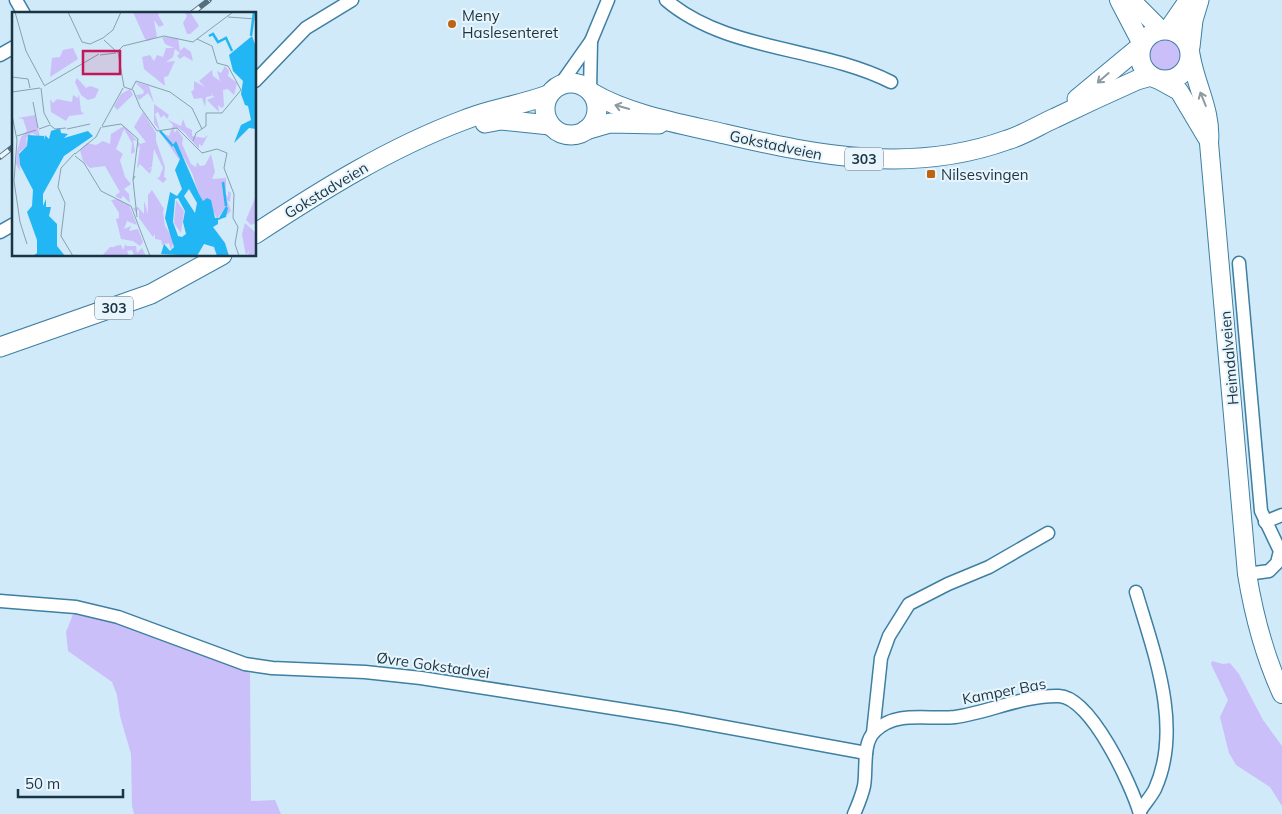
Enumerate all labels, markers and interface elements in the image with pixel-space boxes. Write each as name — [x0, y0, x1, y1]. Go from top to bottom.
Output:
place label: Meny Haslesenteret — [462, 6, 558, 42]
inset map — [12, 12, 256, 256]
marker: Meny Haslesenteret — [446, 18, 458, 30]
one-way arrow — [1097, 72, 1110, 83]
one-way arrow — [1198, 92, 1208, 107]
one-way arrow — [614, 101, 630, 111]
street label: Gokstadveien — [728, 126, 824, 164]
road number: 303 — [845, 148, 883, 170]
street label: Gokstadveien — [281, 158, 371, 222]
place label: Nilsesvingen — [941, 165, 1029, 184]
marker: Nilsesvingen — [925, 168, 937, 180]
road number: 303 — [95, 296, 133, 320]
street label: Heimdalveien — [1215, 310, 1243, 406]
street label: Øvre Gokstadvei — [375, 648, 491, 682]
street label: Kamper Bas — [961, 674, 1047, 708]
scale bar — [18, 766, 122, 798]
text: 50 m — [25, 774, 60, 793]

